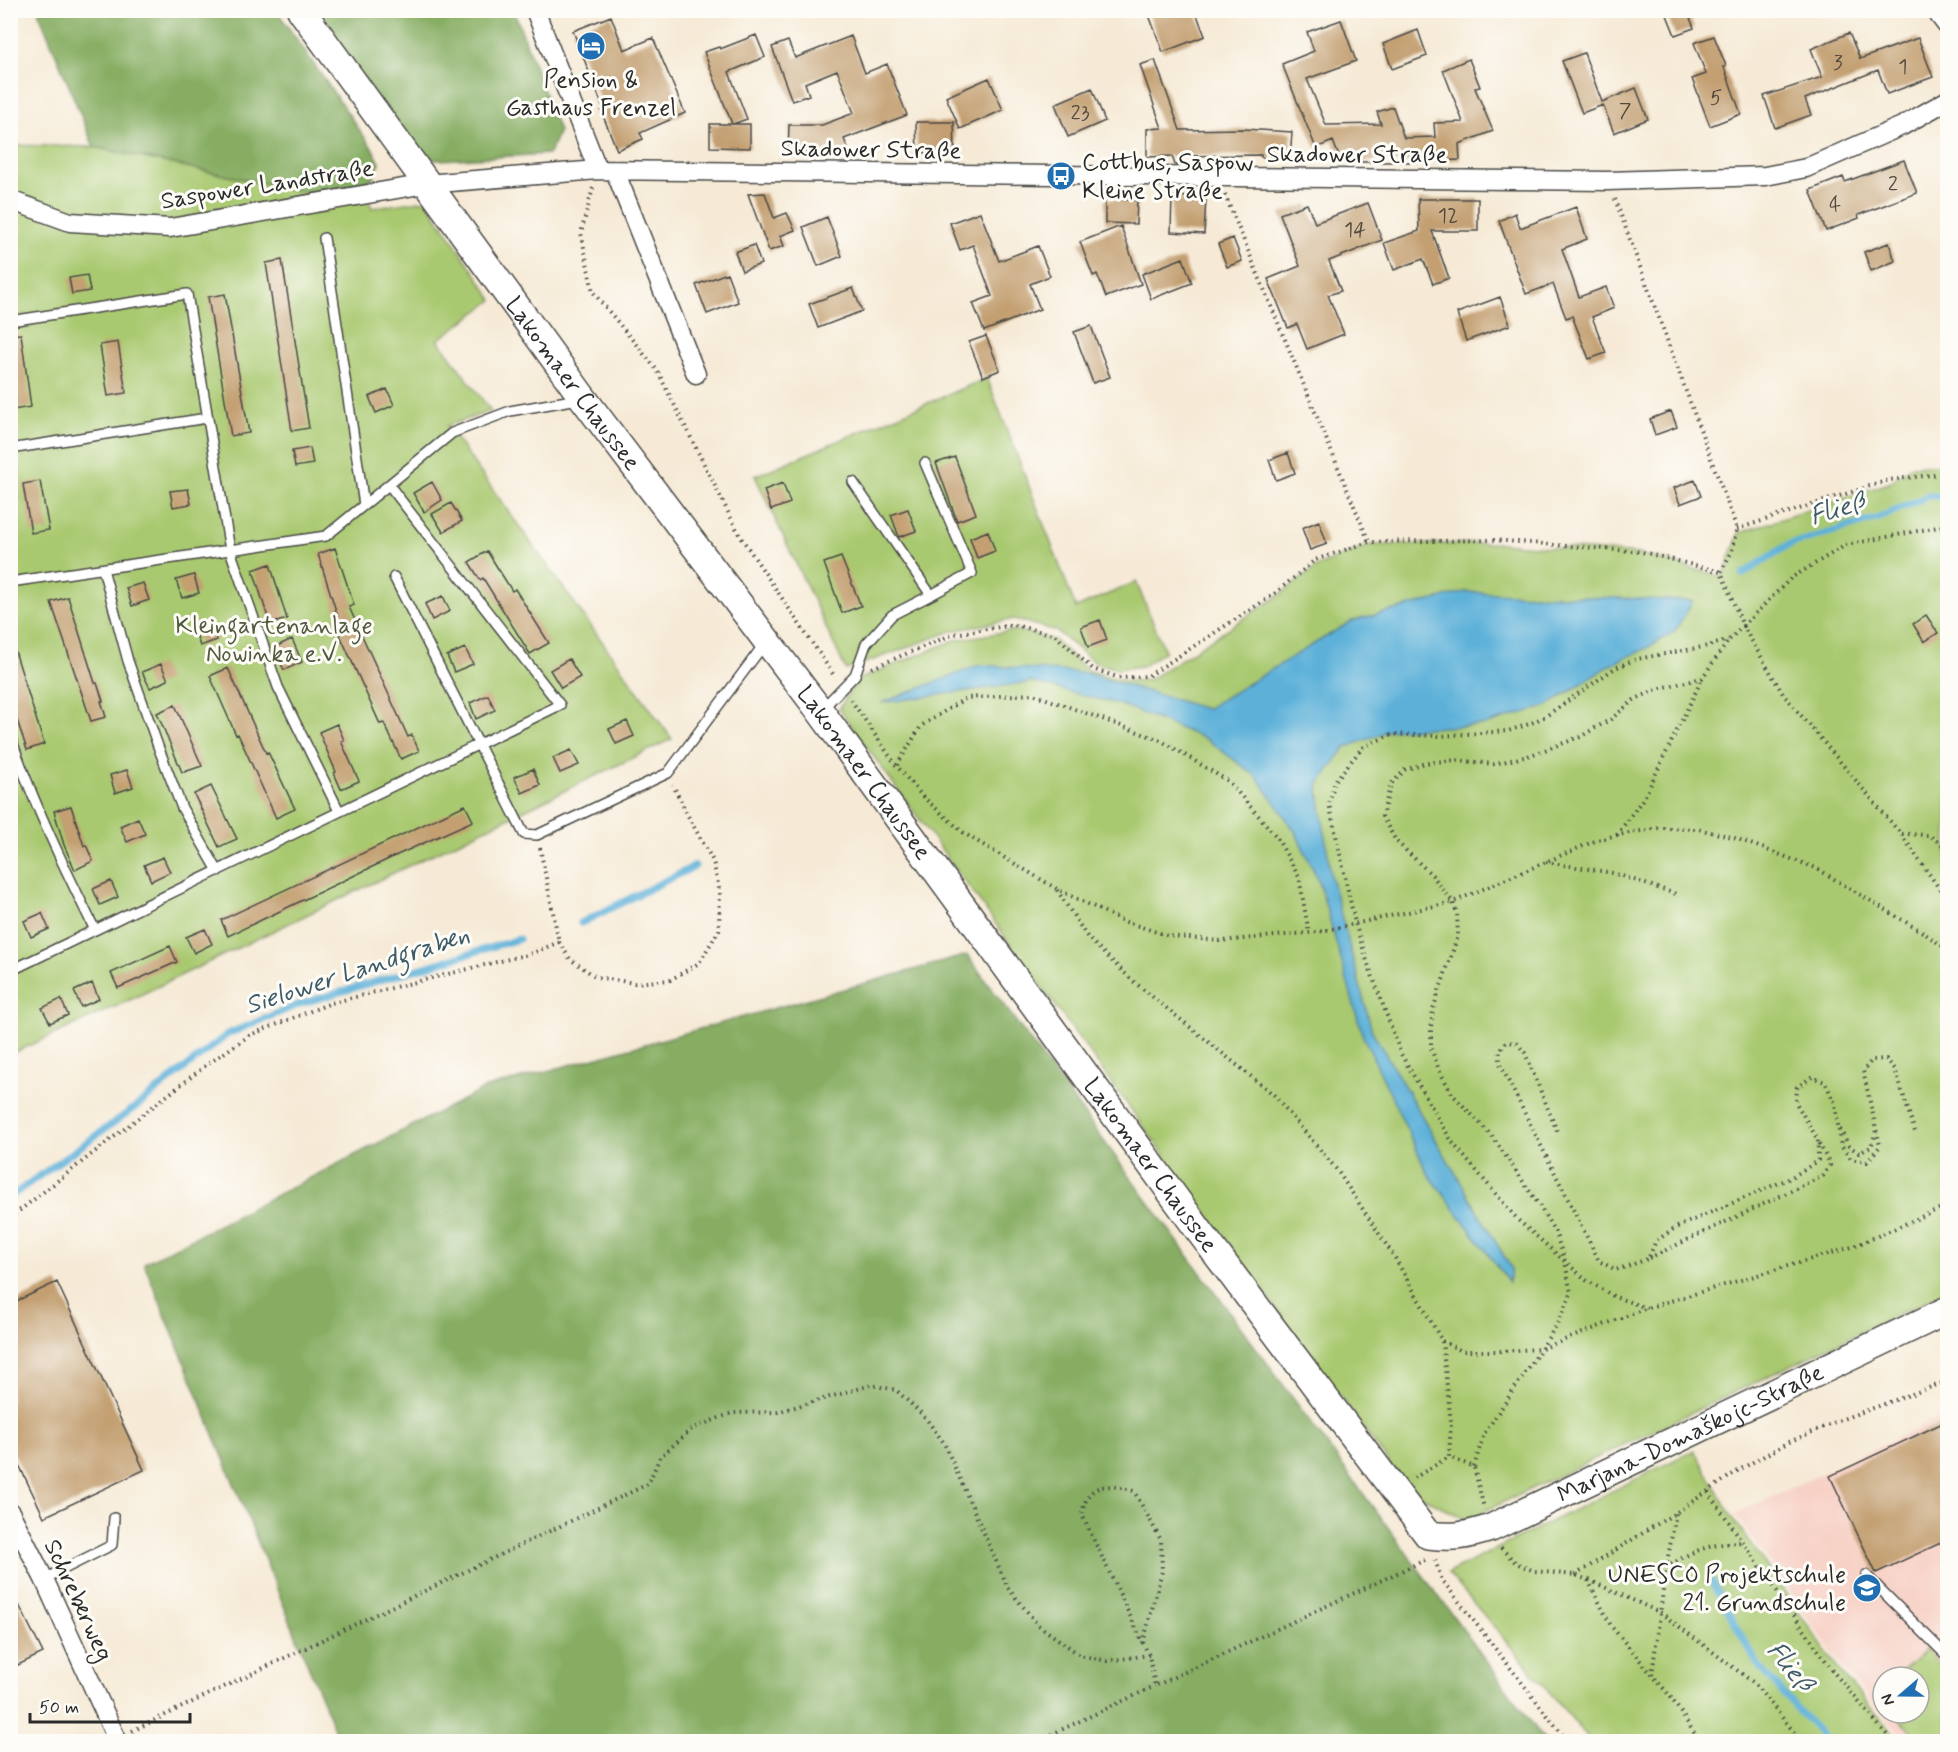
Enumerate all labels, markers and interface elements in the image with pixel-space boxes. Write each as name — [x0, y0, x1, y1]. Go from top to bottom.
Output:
hotel icon: Pension & Gasthaus Frenzel — [575, 30, 607, 62]
house number: 3 — [1833, 49, 1843, 77]
house number: 1 — [1898, 53, 1908, 81]
place label: Pension & Gasthaus Frenzel — [506, 65, 676, 124]
house number: 5 — [1710, 84, 1722, 112]
house number: 7 — [1619, 97, 1632, 125]
house number: 23 — [1070, 99, 1090, 127]
street label: Skadower Straße — [780, 133, 962, 168]
street label: Skadower Straße — [1267, 140, 1447, 171]
place label: Cottbus, Saspow Kleine Straße — [1082, 148, 1254, 207]
street label: Saspower Landstraße — [159, 153, 376, 218]
bus stop icon: Cottbus, Saspow Kleine Straße — [1045, 160, 1077, 192]
house number: 2 — [1888, 170, 1898, 198]
house number: 4 — [1829, 191, 1841, 219]
house number: 12 — [1438, 202, 1458, 230]
house number: 14 — [1344, 216, 1366, 244]
street label: Lakomaer Chaussee — [497, 291, 647, 478]
water label: Fließ — [1806, 485, 1872, 534]
park label: Kleingartenanlage Nowinka e.V. — [175, 611, 373, 670]
street label: Lakomaer Chaussee — [789, 680, 938, 867]
water label: Sielower Landgraben — [241, 919, 475, 1026]
street label: Lakomaer Chaussee — [1076, 1072, 1224, 1259]
street label: Marjana-Domaškojc-Straße — [1553, 1358, 1829, 1511]
street label: Schreberweg — [34, 1535, 119, 1667]
place label: UNESCO Projektschule 21. Grundschule — [1608, 1560, 1846, 1619]
school or university icon: UNESCO Projektschule 21. Grundschule — [1851, 1572, 1883, 1604]
water label: Fließ — [1759, 1635, 1822, 1702]
north arrow — [1871, 1665, 1931, 1725]
scale bar — [30, 1686, 190, 1724]
text: N — [1877, 1691, 1900, 1708]
text: 50 m — [39, 1696, 79, 1720]

